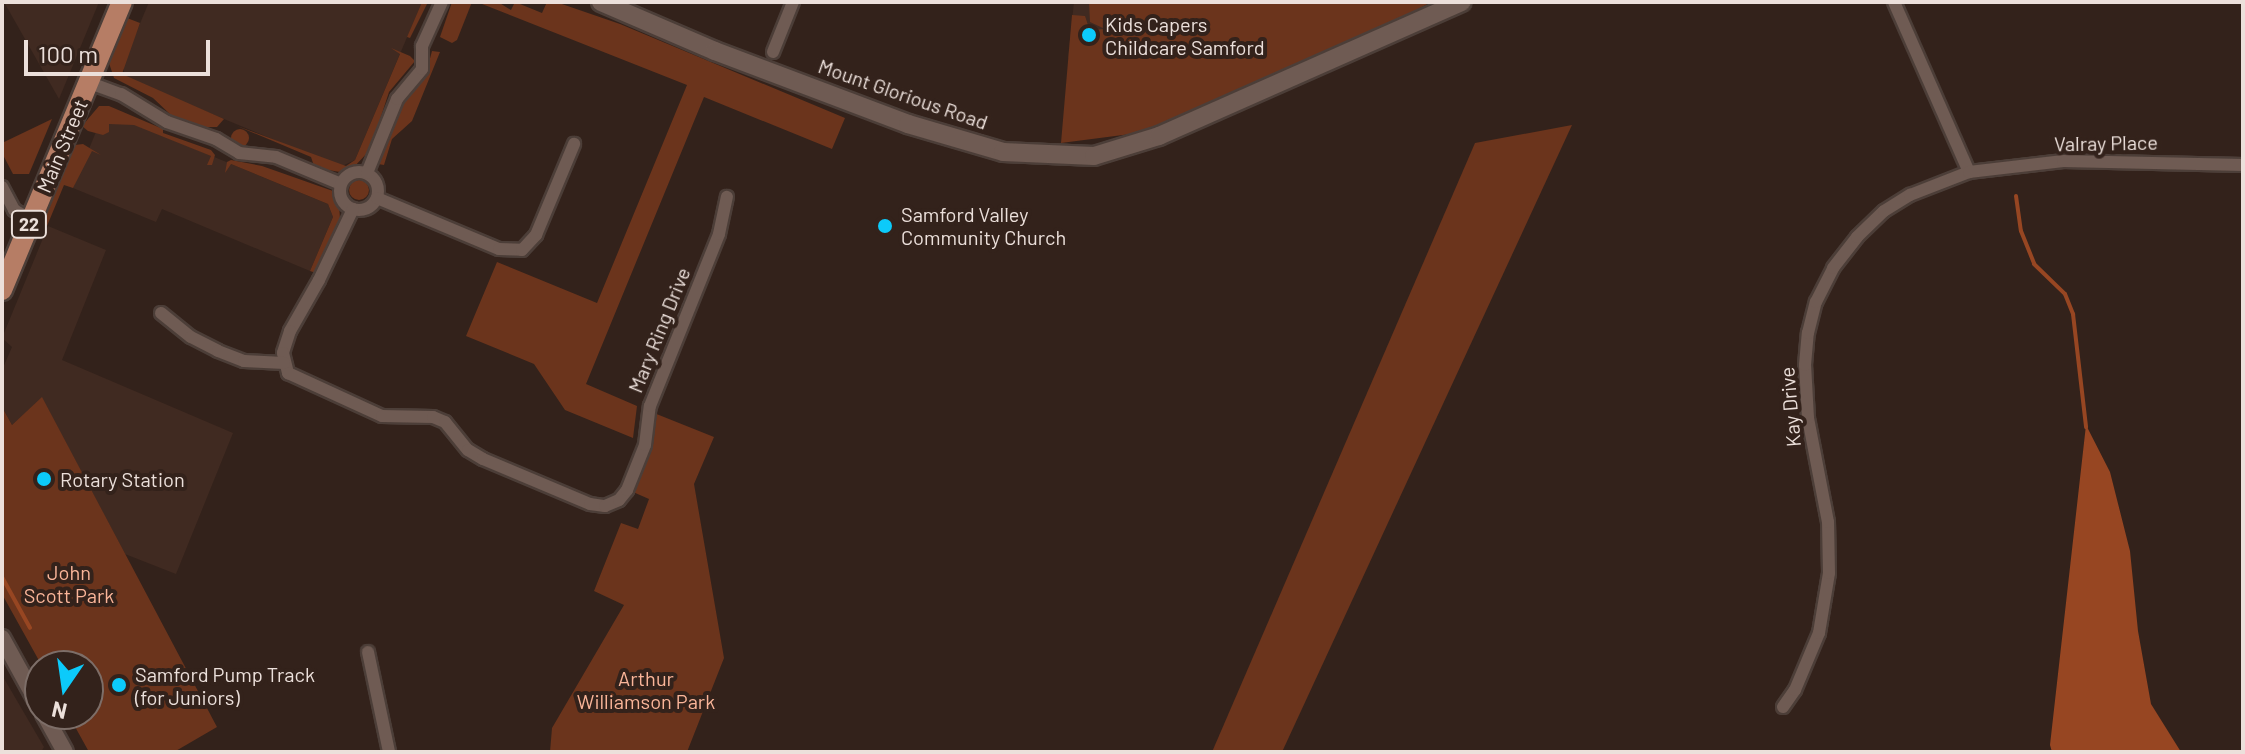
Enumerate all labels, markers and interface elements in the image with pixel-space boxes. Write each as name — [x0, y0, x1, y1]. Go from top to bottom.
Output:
place label: Kids Capers Childcare Samford — [1105, 12, 1265, 59]
scale bar — [28, 24, 214, 74]
marker: Kids Capers Childcare Samford — [1080, 26, 1098, 44]
text: 100 m — [38, 39, 98, 68]
street label: Mount Glorious Road — [815, 54, 991, 134]
street label: Main Street — [32, 96, 92, 196]
street label: Valray Place — [2054, 130, 2158, 156]
place label: Samford Valley Community Church — [901, 202, 1066, 249]
road number: 22 — [9, 210, 49, 238]
marker: Samford Valley Community Church — [876, 217, 894, 235]
street label: Mary Ring Drive — [623, 264, 695, 396]
street label: Kay Drive — [1775, 366, 1805, 448]
place label: Rotary Station — [60, 467, 185, 491]
marker: Rotary Station — [35, 470, 53, 488]
park label: John Scott Park — [24, 561, 114, 608]
north arrow — [24, 650, 104, 730]
place label: Samford Pump Track (for Juniors) — [135, 662, 315, 709]
park label: Arthur Williamson Park — [577, 666, 715, 713]
marker: Samford Pump Track (for Juniors) — [110, 676, 128, 694]
text: N — [49, 697, 69, 726]

